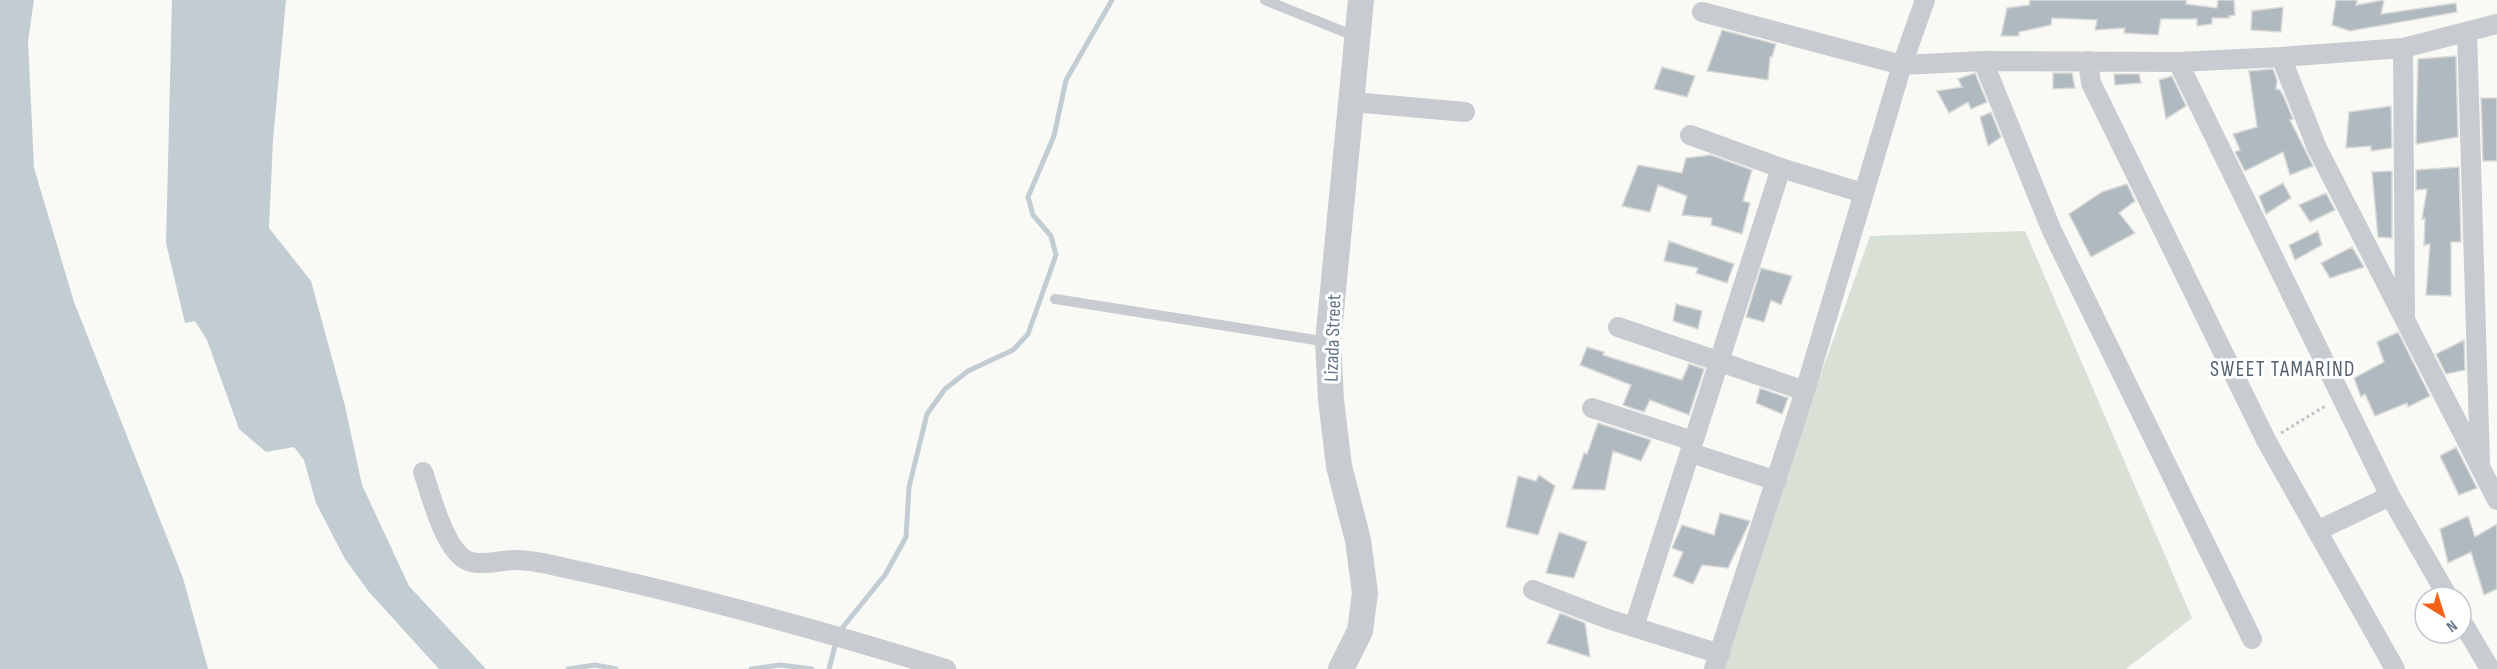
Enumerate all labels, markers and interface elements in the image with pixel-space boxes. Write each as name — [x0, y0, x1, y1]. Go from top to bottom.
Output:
street label: Lizada Street — [1319, 294, 1347, 382]
district label: SWEET TAMARIND — [2210, 357, 2356, 382]
north arrow — [2413, 585, 2473, 645]
text: N — [2442, 616, 2461, 636]

